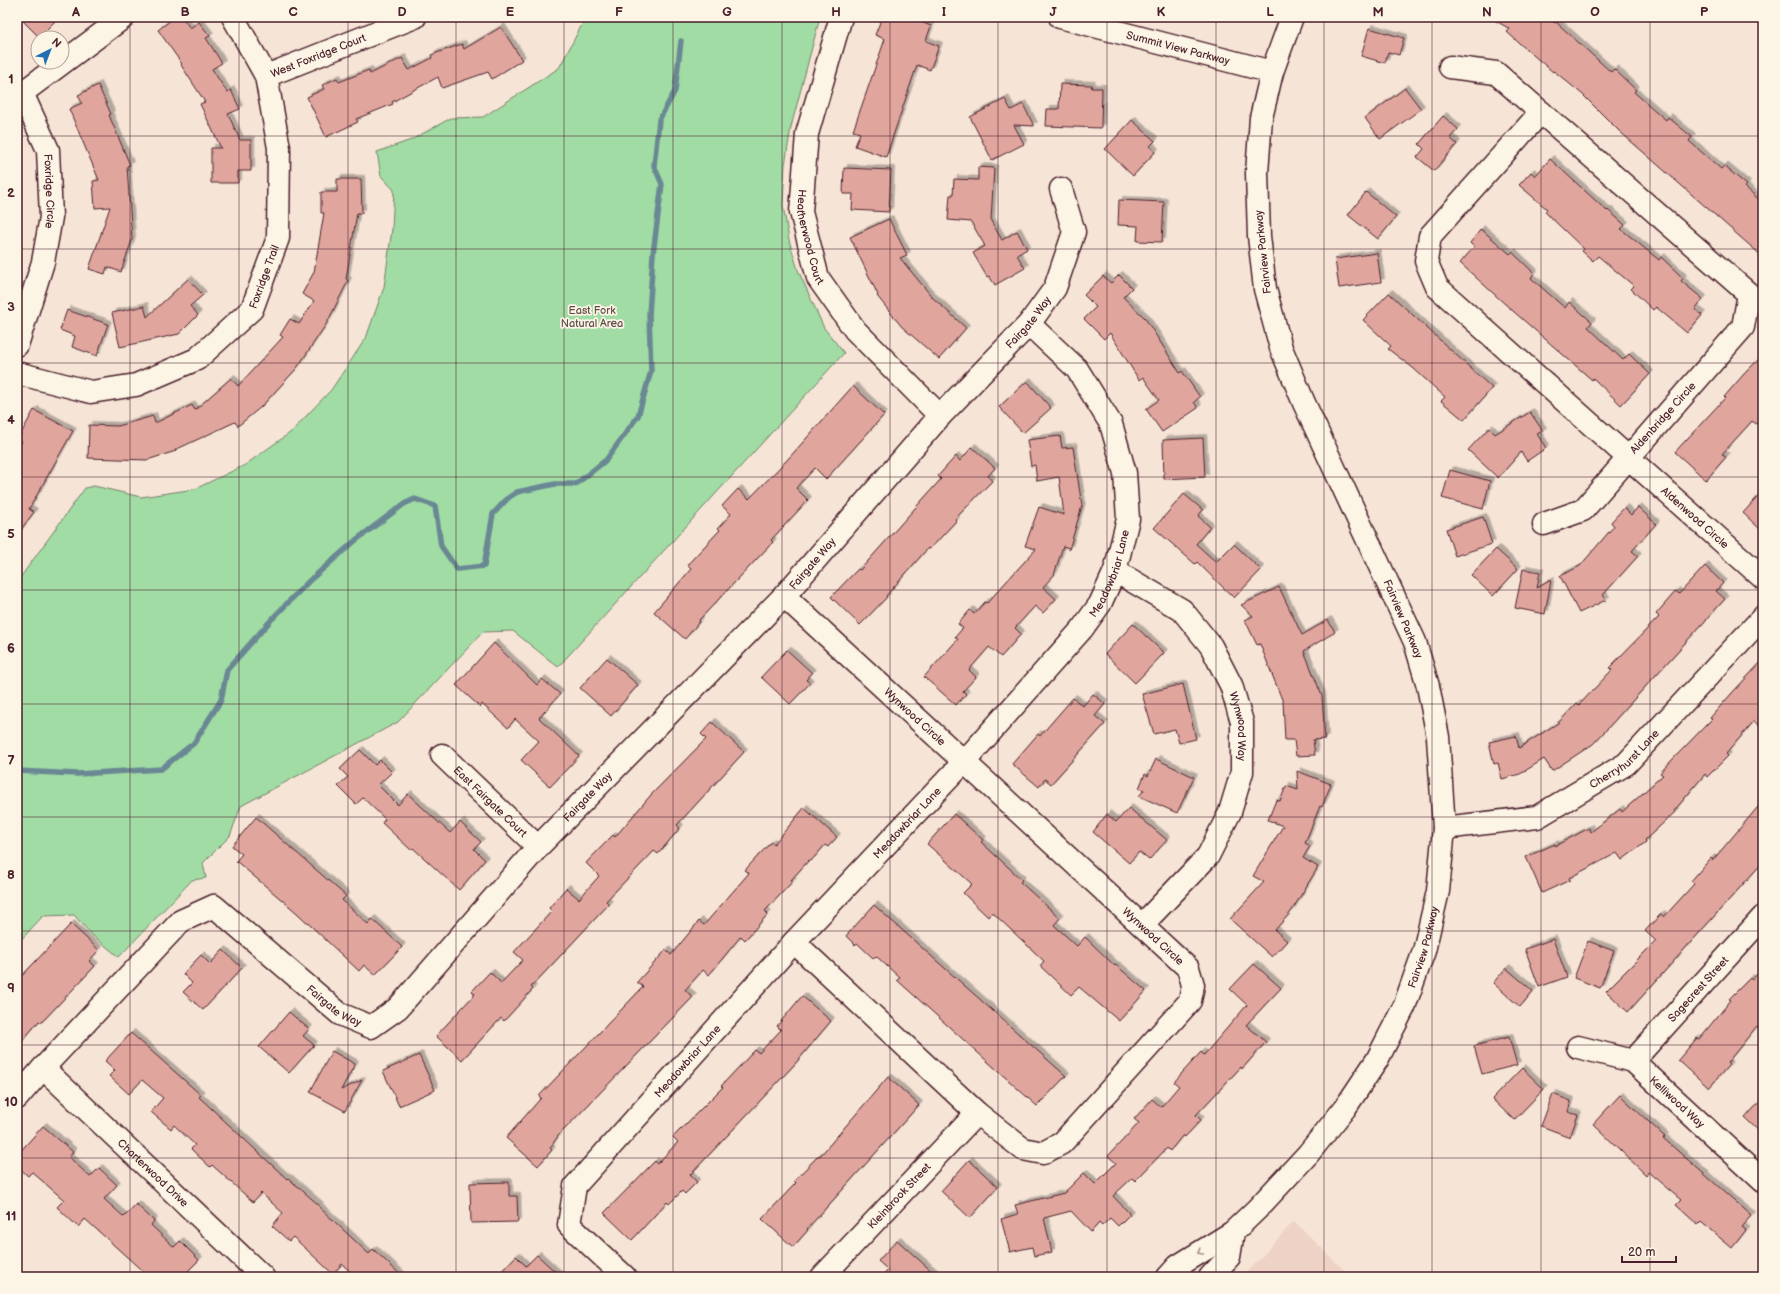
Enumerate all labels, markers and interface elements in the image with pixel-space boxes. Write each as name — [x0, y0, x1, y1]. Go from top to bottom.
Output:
text: A — [71, 4, 80, 20]
text: B — [180, 4, 190, 20]
text: C — [288, 4, 298, 20]
text: D — [397, 4, 407, 20]
text: E — [506, 4, 515, 20]
text: F — [615, 4, 623, 20]
text: G — [722, 4, 732, 20]
text: H — [831, 4, 841, 20]
text: I — [942, 4, 946, 20]
text: J — [1049, 4, 1057, 20]
text: K — [1157, 4, 1166, 20]
text: L — [1266, 4, 1274, 20]
text: M — [1372, 4, 1384, 20]
text: N — [1482, 4, 1492, 20]
text: O — [1590, 4, 1600, 20]
text: P — [1700, 4, 1709, 20]
street label: Summit View Parkway — [1125, 28, 1231, 67]
north arrow — [30, 30, 70, 70]
street label: West Foxridge Court — [269, 30, 368, 80]
text: N — [49, 35, 64, 51]
text: 1 — [8, 71, 14, 87]
street label: Foxridge Circle — [42, 153, 58, 230]
text: 2 — [7, 185, 15, 201]
street label: Heatherwood Court — [794, 189, 827, 288]
street label: Fairview Parkway — [1252, 209, 1274, 295]
street label: Foxridge Trail — [246, 243, 281, 310]
street label: Fairgate Way — [1003, 293, 1054, 351]
text: 3 — [7, 299, 15, 315]
park label: East Fork Natural Area — [561, 304, 623, 330]
street label: Aldenbridge Circle — [1627, 379, 1699, 457]
text: 4 — [7, 412, 15, 428]
street label: Aldenwood Circle — [1659, 484, 1732, 551]
text: 5 — [7, 526, 15, 542]
street label: Meadowbriar Lane — [1086, 528, 1132, 620]
street label: Fairgate Way — [786, 535, 838, 592]
street label: Fairview Parkway — [1381, 578, 1425, 660]
text: 6 — [7, 640, 15, 656]
street label: Wynwood Circle — [881, 685, 949, 748]
street label: Wynwood Way — [1227, 690, 1249, 761]
street label: Cherryhurst Lane — [1587, 726, 1662, 791]
text: 7 — [7, 753, 15, 769]
street label: East Fairgate Court — [451, 763, 530, 840]
street label: Fairgate Way — [560, 769, 614, 824]
street label: Meadowbriar Lane — [870, 784, 944, 861]
text: 8 — [7, 867, 15, 883]
street label: Wynwood Circle — [1120, 904, 1187, 968]
street label: Fairview Parkway — [1405, 905, 1441, 990]
street label: Sagecrest Street — [1665, 953, 1731, 1024]
text: 9 — [7, 980, 15, 996]
street label: Fairgate Way — [304, 982, 363, 1029]
street label: Meadowbriar Lane — [651, 1022, 724, 1100]
street label: Kelliwood Way — [1647, 1073, 1708, 1130]
text: 10 — [4, 1094, 18, 1110]
street label: Charterwood Drive — [115, 1136, 192, 1210]
street label: Kleinbrook Street — [865, 1160, 934, 1231]
text: 11 — [6, 1208, 16, 1224]
scale bar — [1622, 1238, 1676, 1264]
text: 20 m — [1628, 1245, 1655, 1260]
one-way arrow — [1197, 1248, 1204, 1255]

